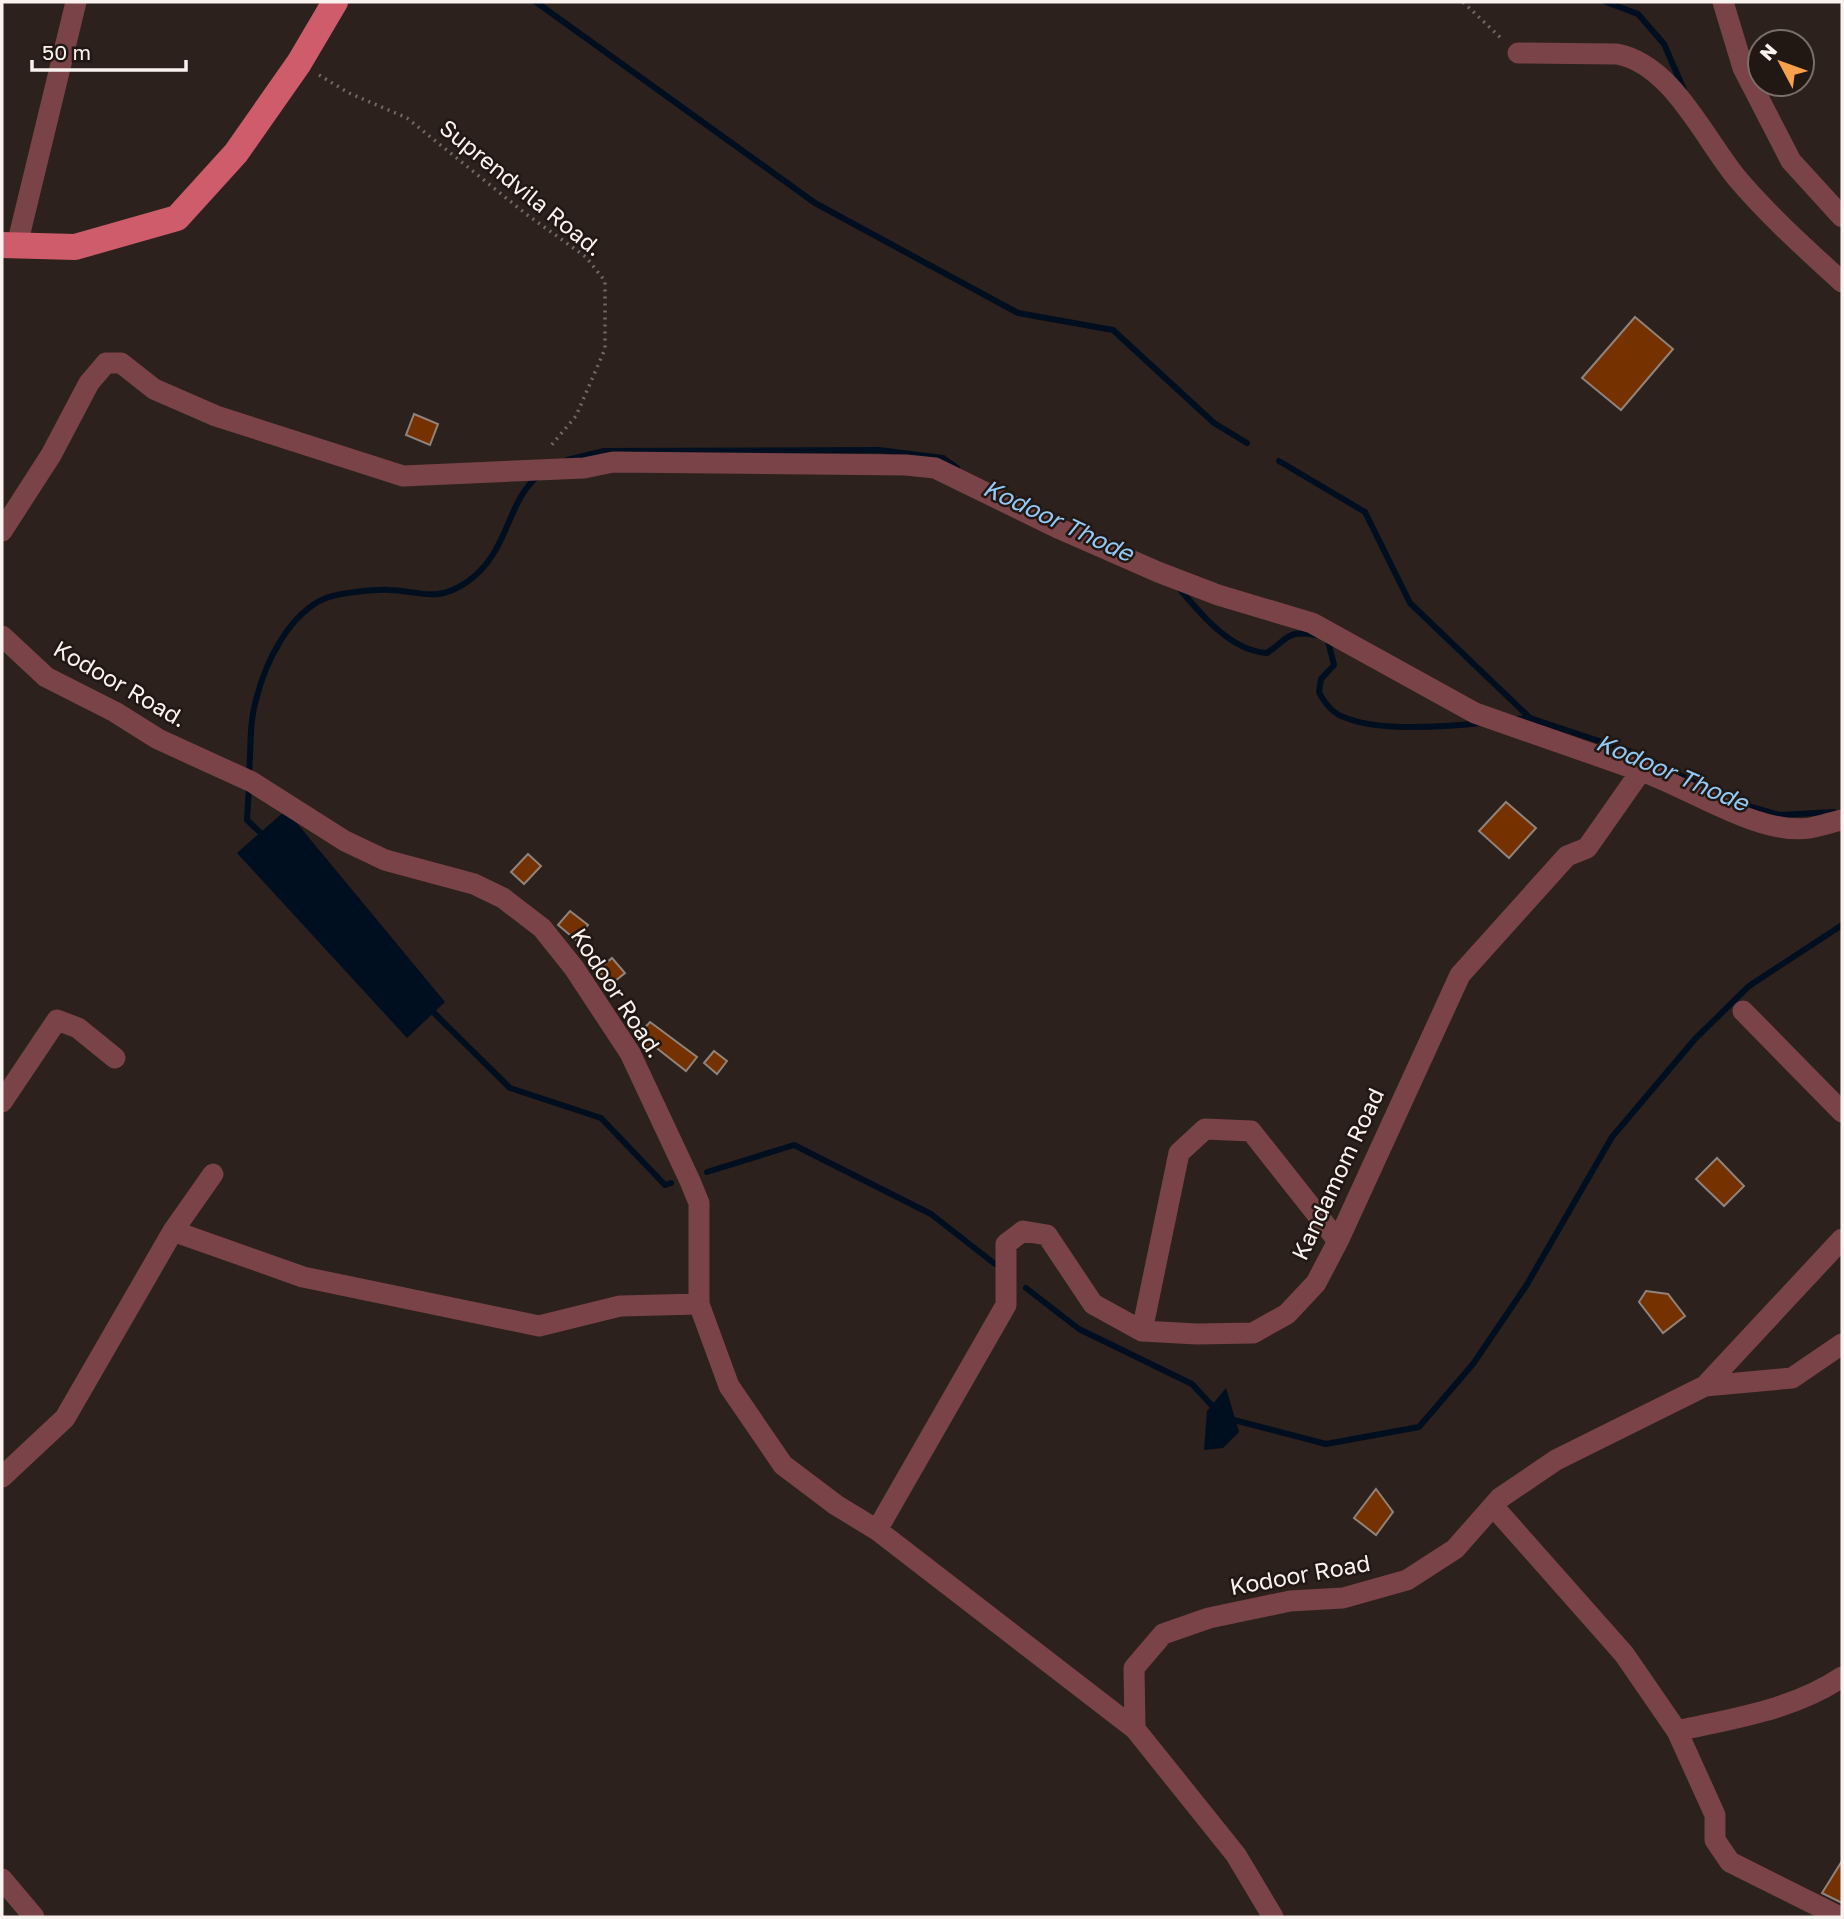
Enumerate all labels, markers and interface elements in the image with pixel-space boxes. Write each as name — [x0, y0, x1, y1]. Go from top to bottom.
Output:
scale bar — [32, 28, 186, 72]
north arrow — [1746, 28, 1816, 98]
text: 50 m — [42, 39, 91, 65]
text: N — [1754, 39, 1781, 65]
street label: Suprendvila Road. — [434, 113, 609, 262]
water label: Kodoor Thode — [979, 472, 1140, 568]
street label: Kodoor Road. — [49, 634, 192, 732]
water label: Kodoor Thode — [1592, 727, 1755, 817]
street label: Kodoor Road. — [566, 922, 670, 1063]
street label: Kandamom Road — [1285, 1083, 1389, 1264]
street label: Kodoor Road — [1227, 1548, 1372, 1600]

